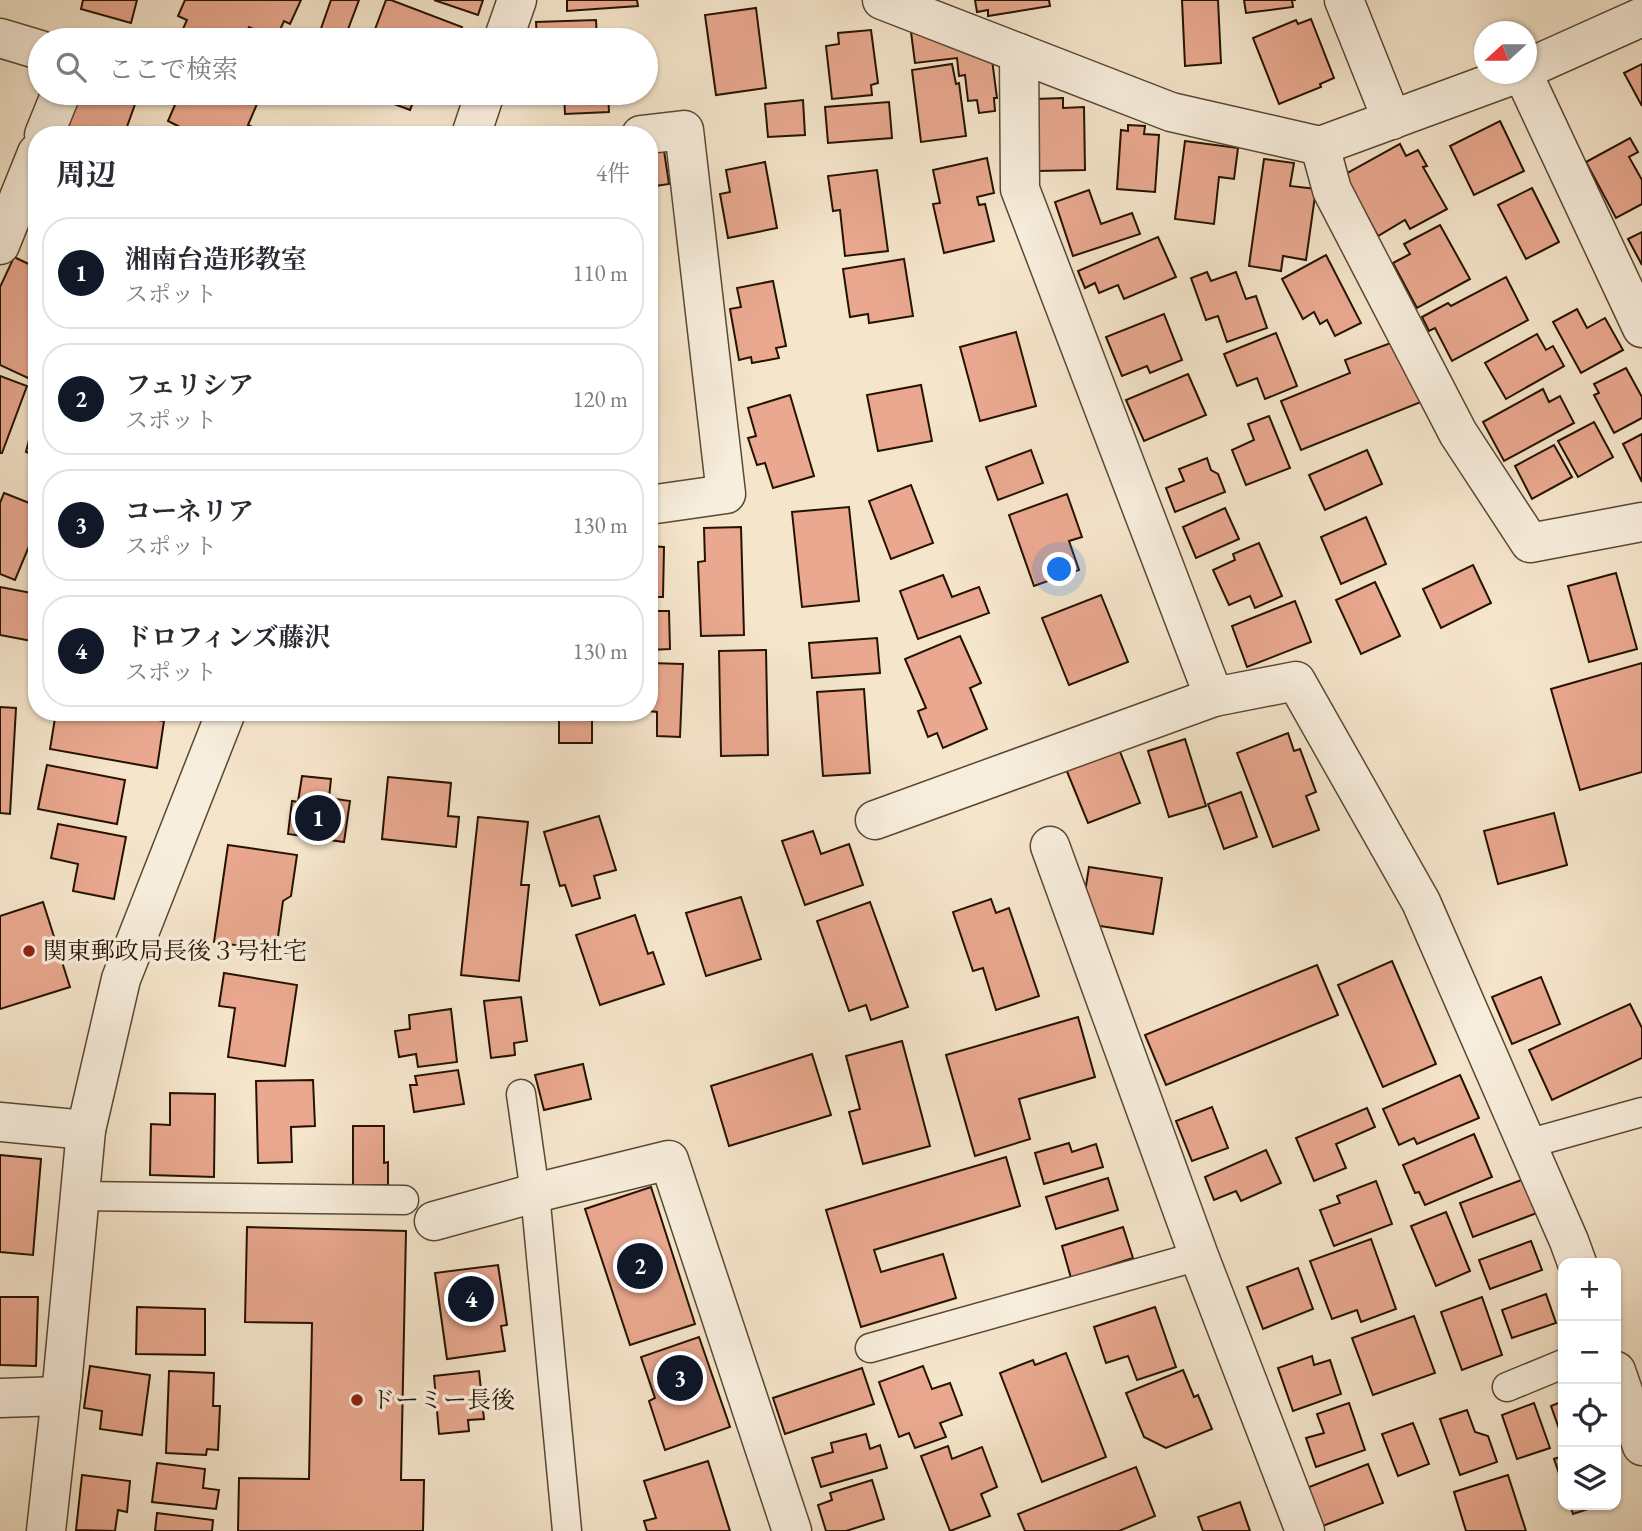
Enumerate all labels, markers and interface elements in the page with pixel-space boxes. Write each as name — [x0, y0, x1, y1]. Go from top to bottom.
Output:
north arrow — [1474, 21, 1537, 84]
search box — [28, 28, 658, 105]
icon: search — [52, 48, 90, 86]
text: ここで検索 — [108, 52, 238, 86]
text: 周辺 — [56, 155, 116, 194]
text: 4件 — [596, 158, 630, 188]
text: 湘南台造形教室 — [125, 242, 307, 276]
text: 1 — [75, 258, 87, 288]
text: 110 m — [572, 258, 628, 288]
text: スポット — [125, 279, 217, 309]
text: フェリシア — [125, 368, 254, 402]
text: 2 — [75, 384, 87, 414]
text: 120 m — [572, 384, 628, 414]
text: スポット — [125, 405, 217, 435]
text: コーネリア — [125, 494, 254, 528]
text: 3 — [75, 510, 87, 540]
text: 130 m — [572, 510, 628, 540]
text: スポット — [125, 531, 217, 561]
your location — [1042, 552, 1076, 586]
text: ドロフィンズ藤沢 — [125, 620, 330, 654]
text: 4 — [75, 636, 87, 666]
text: 130 m — [572, 636, 628, 666]
text: スポット — [125, 657, 217, 687]
pin: 1 — [295, 792, 341, 844]
place label: 関東郵政局長後３号社宅 — [43, 935, 307, 966]
marker: 関東郵政局長後３号社宅 — [21, 943, 37, 959]
pin: 2 — [617, 1240, 663, 1292]
map controls — [1558, 1258, 1621, 1510]
button: + — [1558, 1258, 1621, 1321]
pin: 4 — [448, 1273, 494, 1325]
button: − — [1558, 1321, 1621, 1384]
pin: 3 — [657, 1352, 703, 1404]
place label: ドーミー長後 — [371, 1384, 515, 1415]
button: locate — [1558, 1384, 1621, 1447]
marker: ドーミー長後 — [349, 1392, 365, 1408]
button: layers — [1558, 1447, 1621, 1510]

